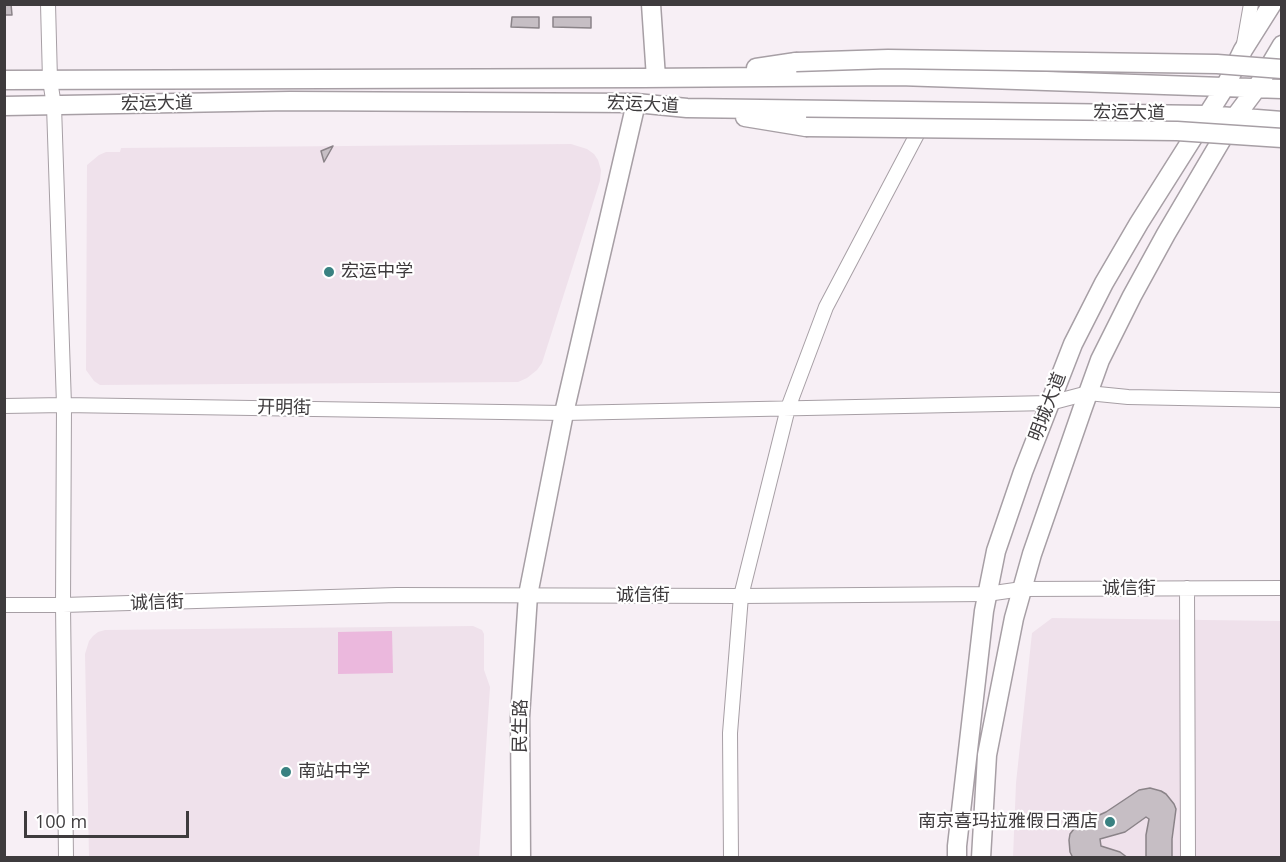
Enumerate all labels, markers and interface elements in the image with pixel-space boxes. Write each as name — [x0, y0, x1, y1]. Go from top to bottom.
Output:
street label: 宏运大道 — [606, 92, 680, 118]
street label: 宏运大道 — [121, 93, 193, 115]
street label: 宏运大道 — [1093, 102, 1165, 124]
place label: 宏运中学 — [341, 261, 413, 283]
marker: 宏运中学 — [322, 265, 336, 279]
street label: 明城大道 — [1025, 370, 1071, 444]
street label: 开明街 — [257, 397, 311, 419]
street label: 诚信街 — [1102, 578, 1156, 600]
street label: 诚信街 — [616, 585, 670, 607]
street label: 诚信街 — [130, 591, 184, 615]
street label: 民生路 — [510, 699, 532, 753]
place label: 南站中学 — [298, 761, 370, 783]
marker: 南站中学 — [279, 765, 293, 779]
scale bar — [27, 799, 192, 837]
text: 100 m — [35, 809, 87, 833]
place label: 南京喜玛拉雅假日酒店 — [918, 811, 1098, 833]
marker: 南京喜玛拉雅假日酒店 — [1103, 815, 1117, 829]

